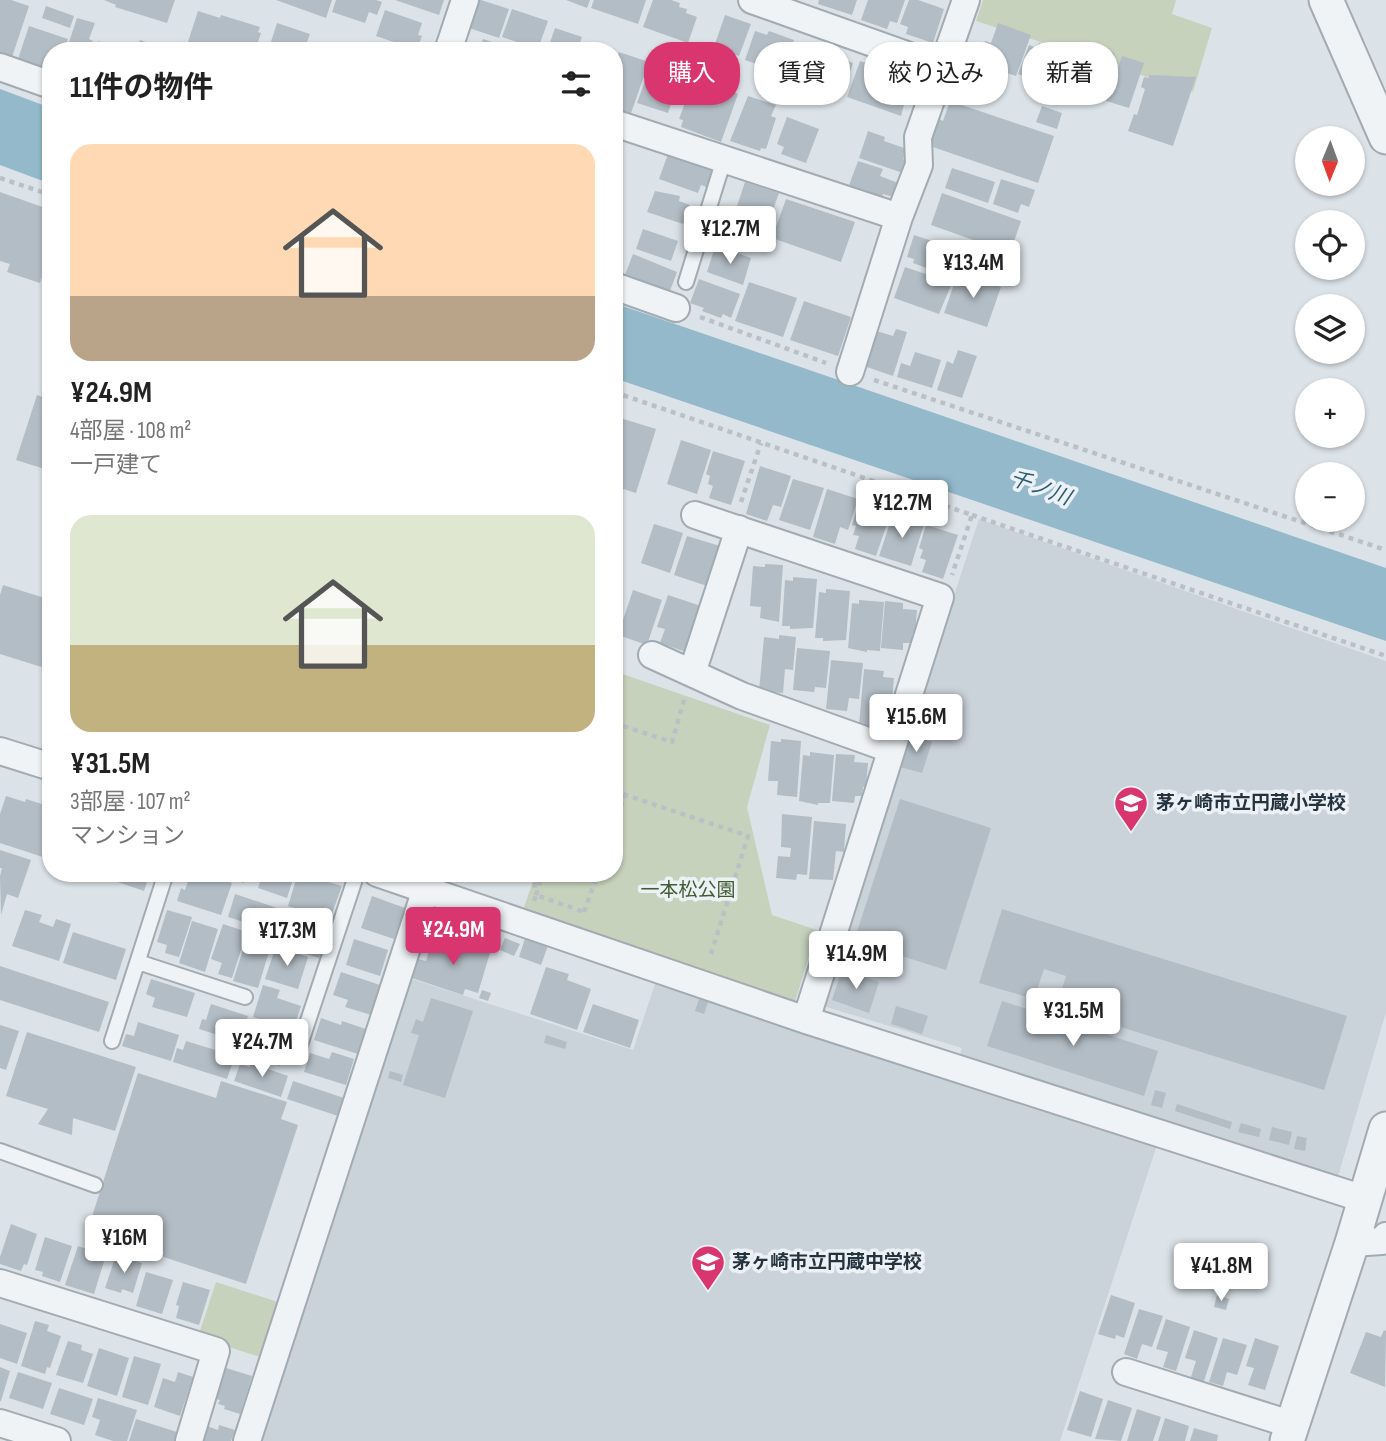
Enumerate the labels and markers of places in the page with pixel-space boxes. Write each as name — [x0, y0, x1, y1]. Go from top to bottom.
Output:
pin: ¥12.7M — [673, 206, 787, 266]
pin: ¥13.4M — [916, 240, 1030, 300]
pin: ¥12.7M — [845, 480, 959, 540]
pin: ¥15.6M — [859, 694, 973, 754]
school or university icon: 茅ヶ崎市立円蔵小学校 — [1112, 784, 1150, 833]
place label: 茅ヶ崎市立円蔵小学校 — [1156, 792, 1346, 815]
pin: ¥17.3M — [230, 908, 344, 968]
pin: ¥24.9M — [396, 908, 510, 967]
pin: ¥14.9M — [799, 932, 913, 991]
pin: ¥31.5M — [1016, 988, 1130, 1048]
pin: ¥24.7M — [205, 1020, 319, 1079]
pin: ¥16M — [83, 1216, 165, 1275]
school or university icon: 茅ヶ崎市立円蔵中学校 — [689, 1243, 727, 1292]
pin: ¥41.8M — [1164, 1244, 1278, 1303]
place label: 茅ヶ崎市立円蔵中学校 — [732, 1251, 922, 1274]

